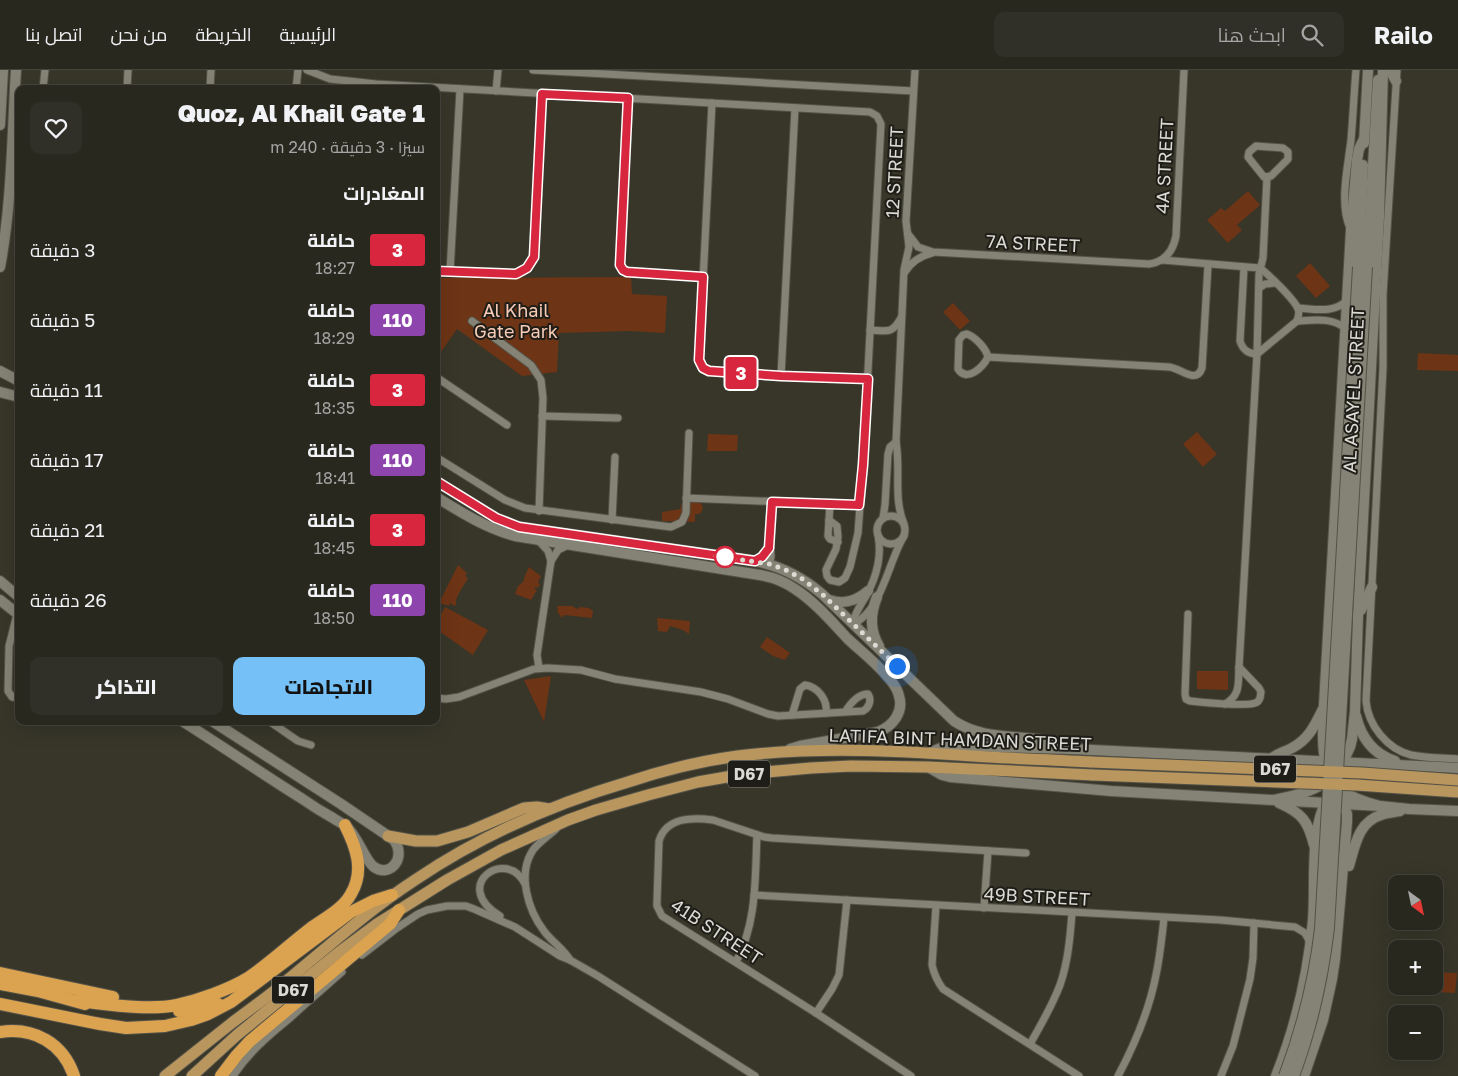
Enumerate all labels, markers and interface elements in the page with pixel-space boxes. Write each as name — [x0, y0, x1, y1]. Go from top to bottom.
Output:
search box — [994, 12, 1344, 57]
text: Railo — [1374, 20, 1433, 49]
icon: search — [1298, 21, 1326, 49]
text: اتصل بنا — [25, 23, 83, 45]
text: من نحن — [111, 23, 167, 45]
text: الخريطة — [195, 23, 252, 45]
text: الرئيسية — [280, 23, 336, 45]
text: ابحث هنا — [1218, 23, 1286, 46]
text: Quoz, Al Khail Gate 1 — [178, 98, 425, 127]
button: heart — [30, 102, 82, 154]
street label: 4A STREET — [1151, 118, 1177, 214]
street label: 12 STREET — [881, 126, 907, 218]
text: سيرًا · 3 دقيقة · 240 m — [270, 137, 425, 157]
text: المغادرات — [343, 181, 425, 204]
text: حافلة — [307, 228, 355, 251]
street label: 7A STREET — [985, 230, 1081, 256]
text: 3 دقيقة — [30, 238, 95, 261]
text: 3 — [392, 239, 403, 261]
text: 18:27 — [315, 258, 355, 278]
text: حافلة — [307, 298, 355, 321]
park label: Al Khail Gate Park — [474, 299, 558, 342]
street label: AL ASAYEL STREET — [1338, 307, 1368, 473]
text: 5 دقيقة — [30, 308, 95, 331]
text: 110 — [382, 309, 413, 331]
text: 18:29 — [314, 328, 355, 348]
line badge: 3 — [725, 357, 757, 389]
text: 3 — [736, 362, 746, 384]
text: حافلة — [307, 368, 355, 391]
text: 11 دقيقة — [30, 378, 103, 401]
text: 3 — [392, 379, 403, 401]
text: 18:35 — [314, 398, 355, 418]
text: حافلة — [307, 438, 355, 461]
text: 17 دقيقة — [30, 448, 103, 471]
text: 110 — [382, 449, 413, 471]
text: 18:41 — [315, 468, 355, 488]
text: حافلة — [307, 508, 355, 531]
text: 21 دقيقة — [30, 518, 104, 541]
text: 3 — [392, 519, 403, 541]
text: 18:45 — [314, 538, 355, 558]
unlabelled marker — [714, 546, 736, 568]
text: حافلة — [307, 578, 355, 601]
text: 26 دقيقة — [30, 588, 107, 611]
text: 110 — [382, 589, 413, 611]
text: 18:50 — [313, 608, 355, 628]
your location — [885, 654, 910, 679]
button: التذاكر — [30, 657, 223, 715]
button: الاتجاهات — [233, 657, 425, 715]
street label: LATIFA BINT HAMDAN STREET — [828, 723, 1092, 755]
road number: D67 — [1254, 756, 1296, 782]
road number: D67 — [728, 761, 770, 788]
north arrow — [1388, 875, 1442, 930]
map controls — [1388, 875, 1443, 1060]
street label: 49B STREET — [983, 882, 1091, 910]
street label: 41B STREET — [667, 893, 767, 969]
button: + — [1388, 940, 1443, 995]
road number: D67 — [272, 976, 314, 1004]
button: − — [1388, 1005, 1443, 1060]

